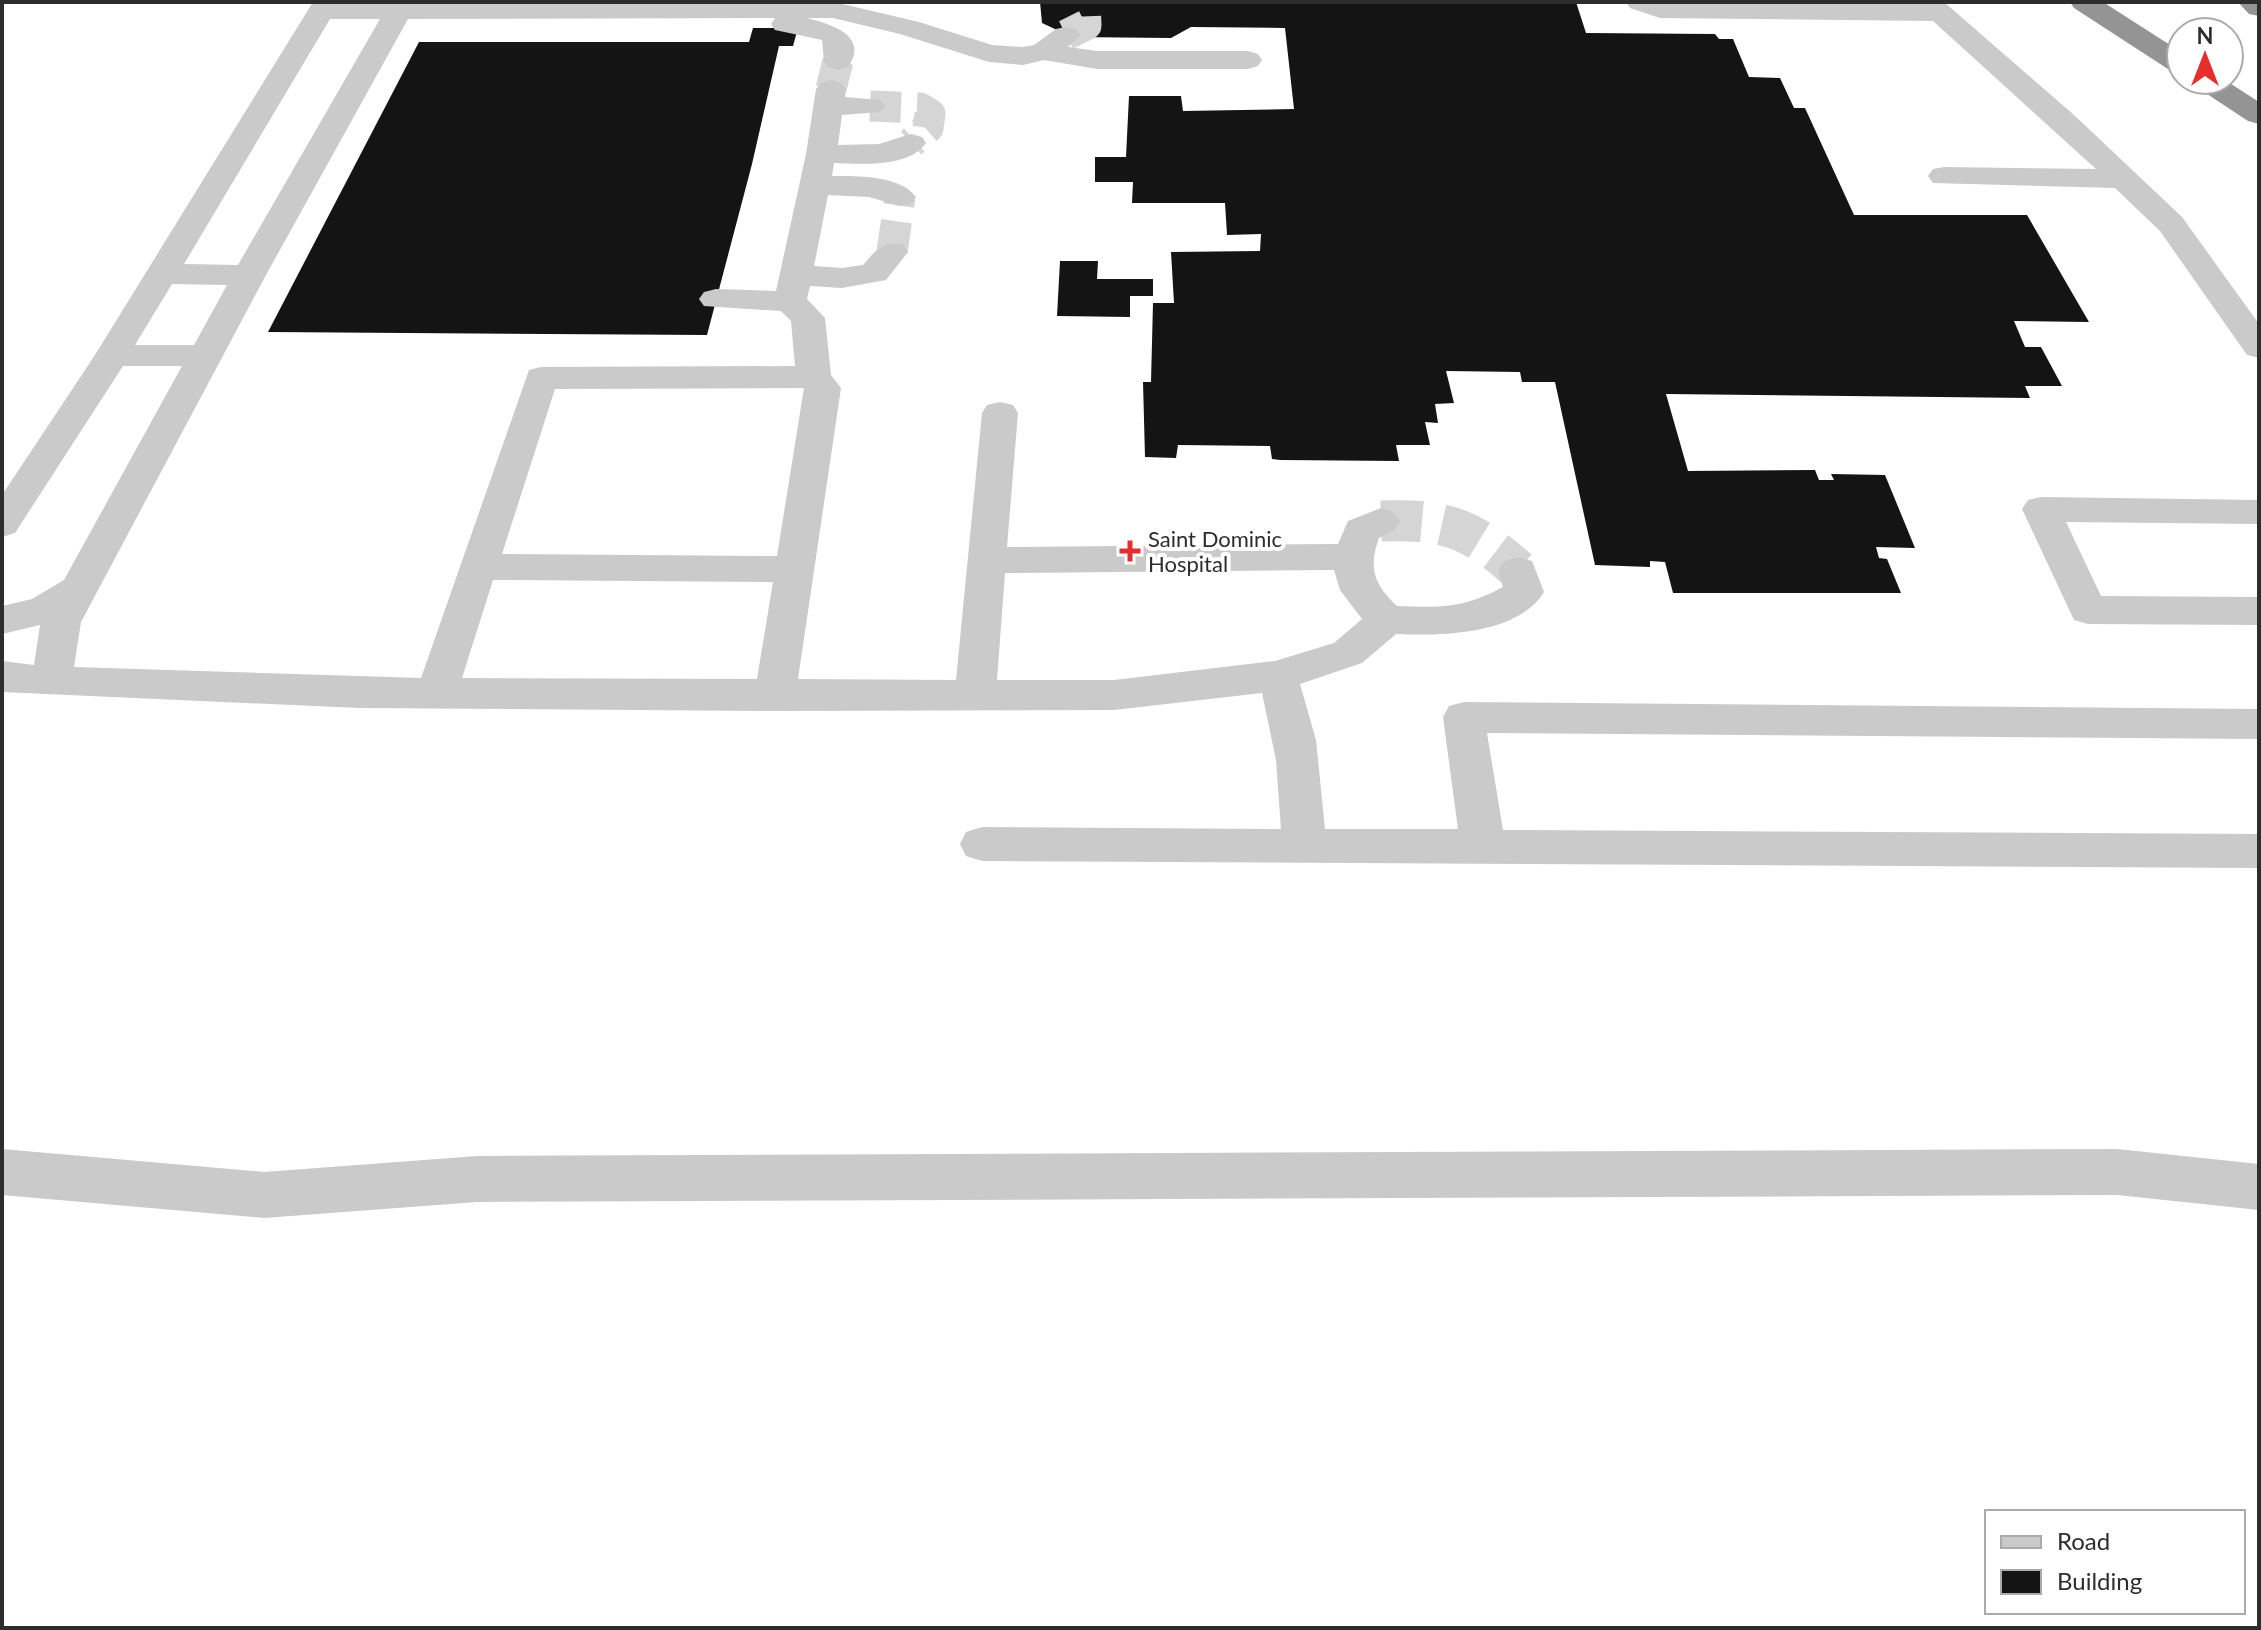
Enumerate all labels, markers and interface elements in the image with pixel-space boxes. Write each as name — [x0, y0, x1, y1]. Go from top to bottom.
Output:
north arrow — [2165, 16, 2245, 96]
text: N — [2197, 22, 2213, 49]
place label: Saint Dominic Hospital — [1148, 525, 1282, 577]
marker: Saint Dominic Hospital — [1119, 540, 1141, 562]
legend — [1985, 1510, 2245, 1614]
text: Road — [2057, 1526, 2110, 1555]
text: Building — [2057, 1566, 2142, 1595]

